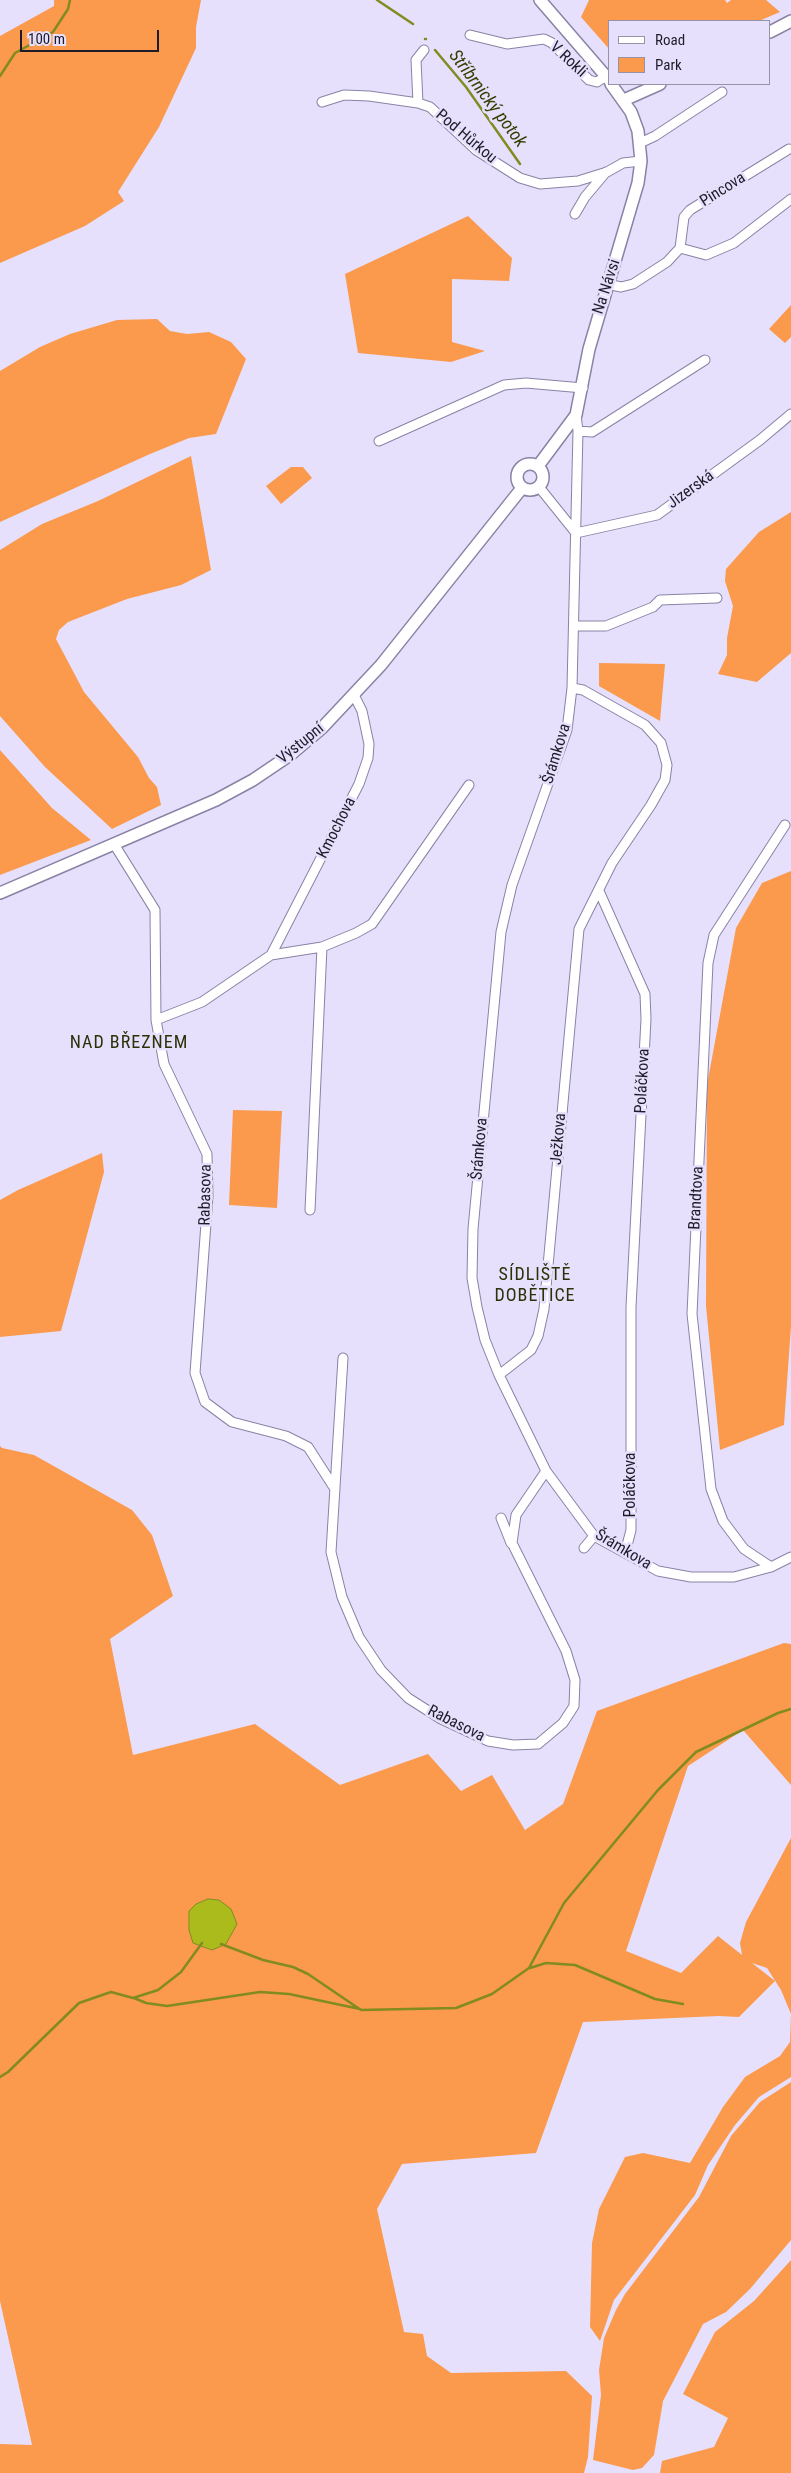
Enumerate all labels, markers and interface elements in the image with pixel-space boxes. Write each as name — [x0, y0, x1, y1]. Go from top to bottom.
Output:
scale bar — [22, 20, 161, 52]
legend — [608, 20, 771, 85]
text: 100 m — [28, 30, 65, 48]
text: Road — [655, 31, 685, 49]
street label: V Rokli — [545, 38, 591, 82]
water label: Stříbrnický potok — [443, 46, 531, 152]
text: Park — [655, 56, 682, 74]
street label: Pod Hůrkou — [432, 106, 500, 168]
street label: Pincova — [697, 169, 749, 211]
street label: Na Návsi — [589, 257, 625, 317]
street label: Jizerská — [664, 467, 718, 513]
street label: Výstupní — [274, 719, 328, 769]
street label: Šrámkova — [539, 722, 575, 786]
street label: Kmochova — [313, 794, 361, 862]
district label: NAD BŘEZNEM — [68, 1032, 190, 1054]
street label: Poláčkova — [632, 1048, 654, 1114]
street label: Ježkova — [547, 1112, 571, 1166]
street label: Šrámkova — [468, 1117, 492, 1181]
street label: Rabasova — [196, 1164, 216, 1226]
street label: Brandtova — [686, 1166, 708, 1230]
district label: SÍDLIŠTĚ DOBĚTICE — [493, 1264, 577, 1306]
street label: Poláčkova — [621, 1452, 641, 1518]
street label: Šrámkova — [591, 1526, 655, 1574]
street label: Rabasova — [424, 1702, 488, 1746]

